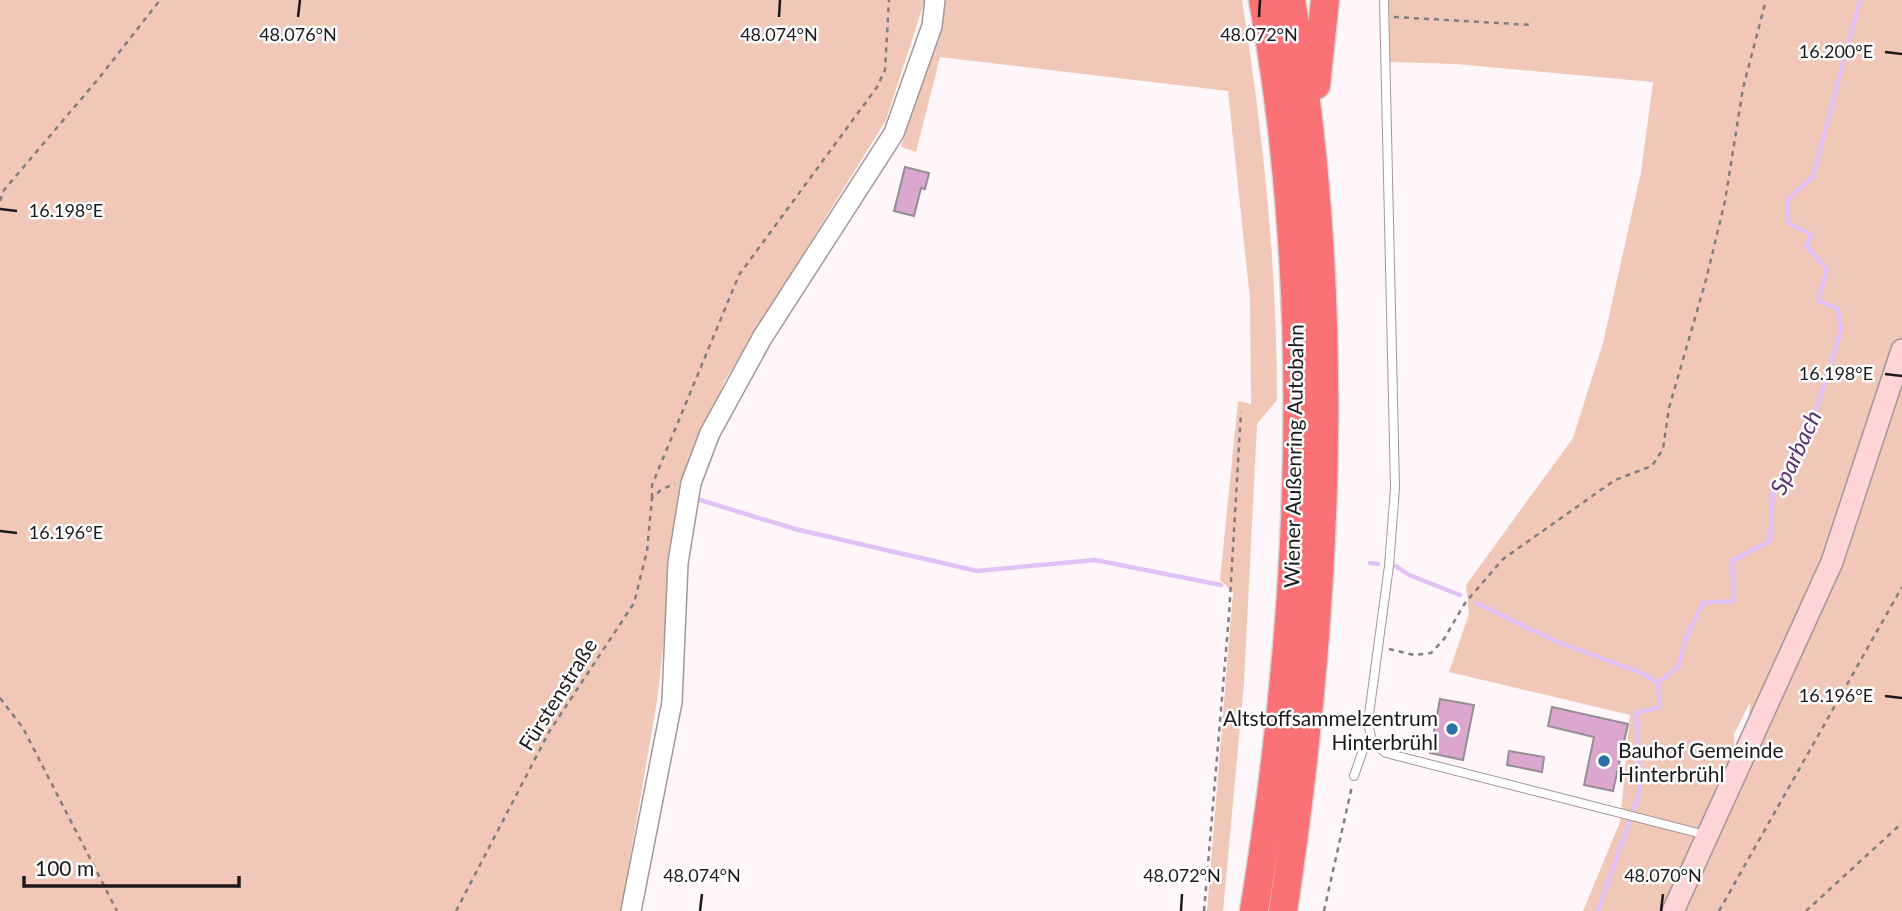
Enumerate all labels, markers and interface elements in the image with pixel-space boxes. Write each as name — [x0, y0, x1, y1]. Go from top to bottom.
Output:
text: 48.076°N — [259, 23, 337, 45]
text: 48.074°N — [740, 23, 818, 45]
text: 48.072°N — [1220, 23, 1298, 45]
text: 16.200°E — [1799, 40, 1873, 62]
text: 16.198°E — [29, 199, 103, 221]
street label: Wiener Außenring Autobahn — [1278, 324, 1308, 588]
text: 16.198°E — [1799, 362, 1873, 384]
water label: Sparbach — [1763, 405, 1827, 499]
text: 16.196°E — [29, 521, 103, 543]
street label: Fürstenstraße — [513, 633, 601, 755]
text: 16.196°E — [1799, 684, 1873, 706]
place label: Altstoffsammelzentrum Hinterbrühl — [1223, 705, 1438, 754]
marker: Altstoffsammelzentrum Hinterbrühl — [1444, 721, 1460, 737]
place label: Bauhof Gemeinde Hinterbrühl — [1618, 737, 1784, 786]
marker: Bauhof Gemeinde Hinterbrühl — [1596, 753, 1612, 769]
scale bar — [24, 844, 240, 888]
text: 100 m — [35, 855, 94, 880]
text: 48.074°N — [663, 864, 741, 886]
text: 48.072°N — [1143, 864, 1221, 886]
text: 48.070°N — [1624, 864, 1702, 886]

